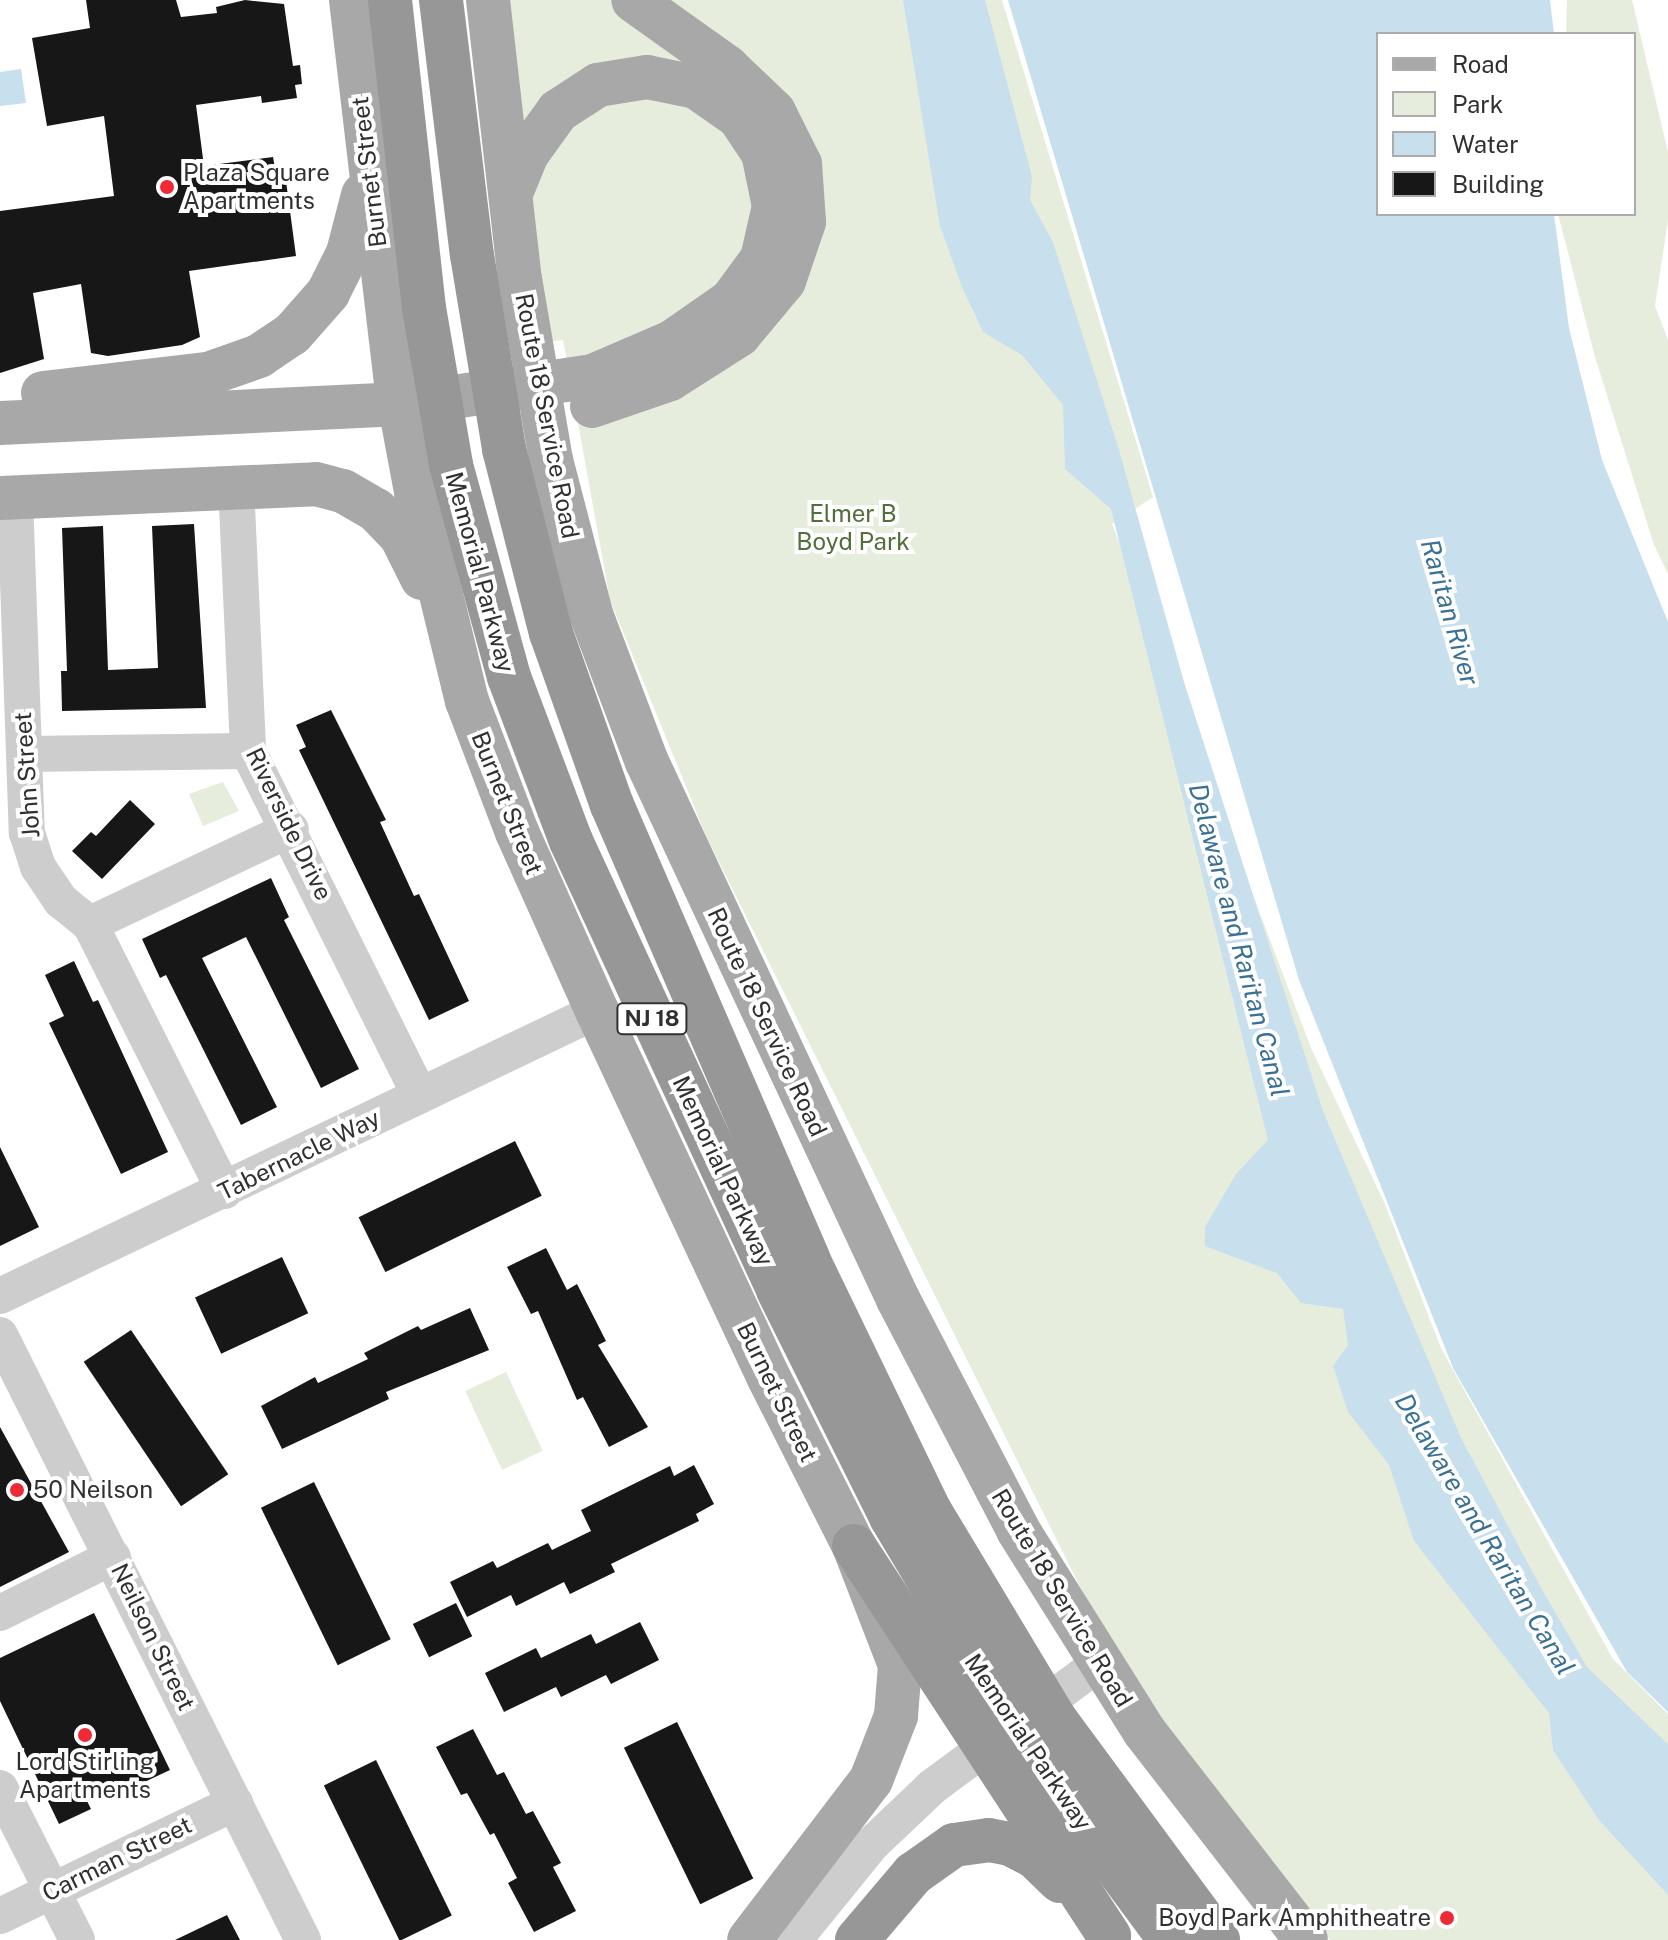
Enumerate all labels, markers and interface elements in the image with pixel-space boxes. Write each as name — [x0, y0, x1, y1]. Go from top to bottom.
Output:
legend — [1376, 32, 1636, 216]
text: Road — [1452, 50, 1509, 78]
text: Park — [1452, 90, 1503, 118]
street label: Burnet Street — [345, 95, 393, 249]
text: Water — [1452, 130, 1519, 158]
place label: Plaza Square Apartments — [183, 159, 330, 215]
text: Building — [1452, 170, 1544, 198]
marker: Plaza Square Apartments — [158, 178, 176, 196]
street label: Route 18 Service Road — [509, 291, 585, 541]
street label: Memorial Parkway — [439, 469, 521, 675]
park label: Elmer B Boyd Park — [796, 500, 910, 556]
water label: Raritan River — [1414, 535, 1486, 689]
street label: John Street — [8, 711, 46, 839]
street label: Burnet Street — [465, 727, 549, 879]
street label: Riverside Drive — [240, 743, 338, 905]
water label: Delaware and Raritan Canal — [1182, 780, 1296, 1100]
street label: Route 18 Service Road — [701, 903, 833, 1141]
road number: NJ 18 — [616, 1001, 688, 1037]
street label: Memorial Parkway — [666, 1071, 780, 1271]
street label: Tabernacle Way — [213, 1103, 385, 1207]
street label: Burnet Street — [731, 1318, 823, 1466]
water label: Delaware and Raritan Canal — [1388, 1387, 1582, 1681]
place label: 50 Neilson — [33, 1476, 153, 1504]
marker: 50 Neilson — [8, 1481, 26, 1499]
street label: Route 18 Service Road — [985, 1484, 1139, 1712]
street label: Neilson Street — [105, 1559, 201, 1715]
street label: Memorial Parkway — [958, 1648, 1098, 1836]
marker: Lord Stirling Apartments — [76, 1726, 94, 1744]
place label: Lord Stirling Apartments — [16, 1748, 154, 1804]
street label: Carman Street — [38, 1810, 196, 1908]
place label: Boyd Park Amphitheatre — [1158, 1904, 1431, 1932]
marker: Boyd Park Amphitheatre — [1438, 1909, 1456, 1927]

